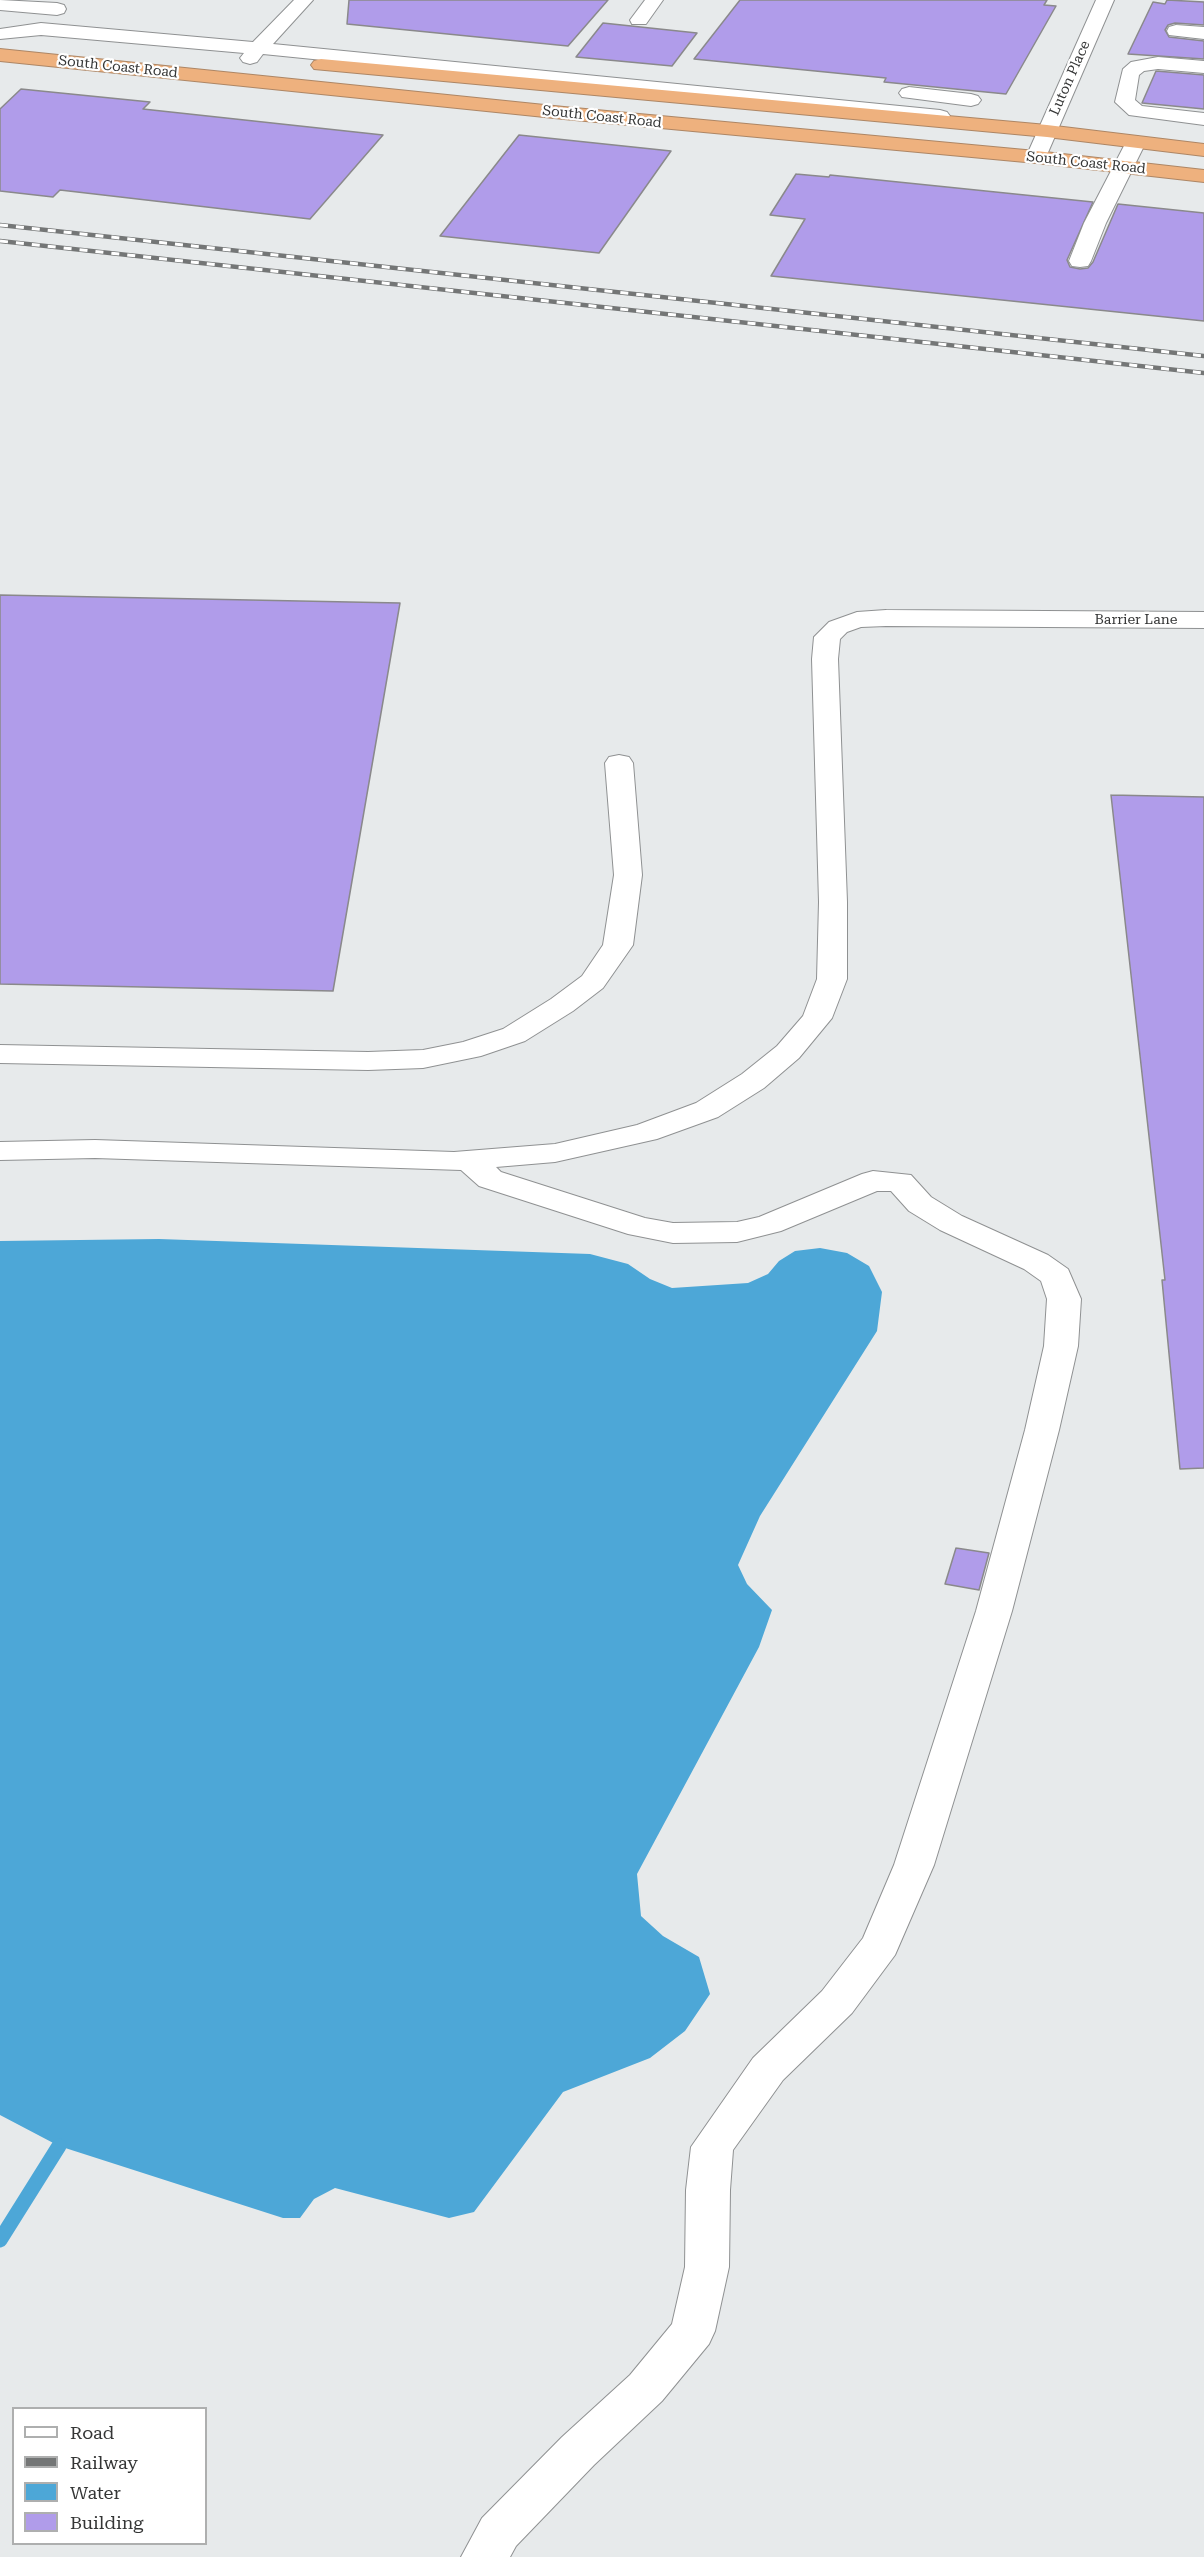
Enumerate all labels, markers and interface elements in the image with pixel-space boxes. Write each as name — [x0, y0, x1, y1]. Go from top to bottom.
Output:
street label: Luton Place — [1046, 38, 1094, 118]
street label: South Coast Road — [57, 52, 179, 82]
street label: South Coast Road — [541, 102, 663, 132]
street label: South Coast Road — [1025, 148, 1147, 178]
street label: Barrier Lane — [1095, 612, 1177, 628]
legend — [12, 2407, 207, 2545]
text: Road — [70, 2422, 114, 2443]
text: Railway — [70, 2452, 138, 2473]
text: Water — [70, 2482, 121, 2503]
text: Building — [70, 2512, 144, 2533]

